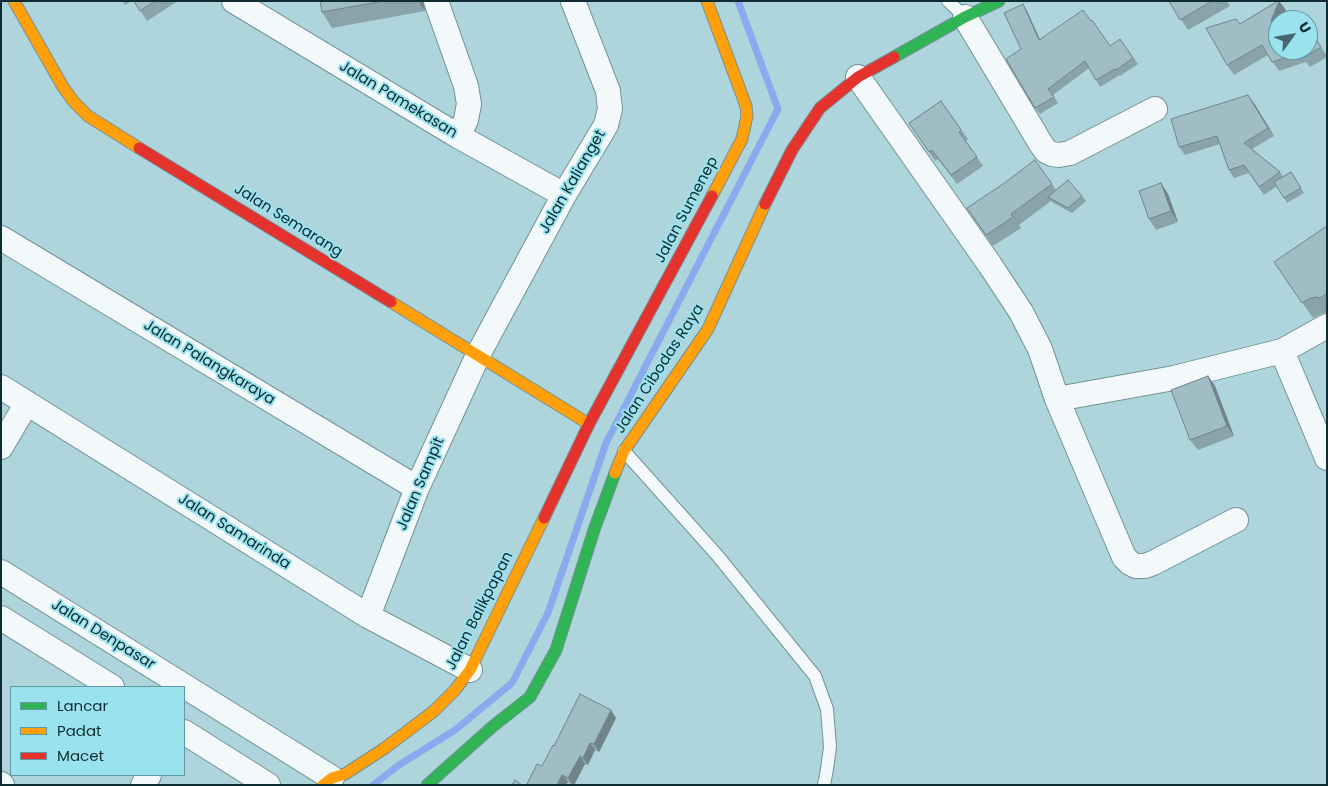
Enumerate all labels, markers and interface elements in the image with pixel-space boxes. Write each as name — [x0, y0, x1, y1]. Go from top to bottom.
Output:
north arrow — [1268, 10, 1318, 60]
text: U — [1294, 18, 1316, 37]
street label: Jalan Pamekasan — [336, 58, 460, 142]
street label: Jalan Kalianget — [536, 127, 610, 237]
street label: Jalan Sumenep — [651, 154, 723, 266]
street label: Jalan Semarang — [230, 180, 346, 262]
street label: Jalan Cibodas Raya — [611, 301, 709, 437]
street label: Jalan Palangkaraya — [140, 317, 278, 409]
street label: Jalan Sampit — [393, 435, 449, 533]
street label: Jalan Samarinda — [174, 490, 294, 574]
street label: Jalan Balikpapan — [442, 549, 518, 673]
street label: Jalan Denpasar — [48, 596, 158, 674]
legend — [10, 686, 185, 776]
text: Lancar — [57, 695, 108, 716]
text: Padat — [57, 720, 102, 741]
text: Macet — [57, 745, 104, 766]

